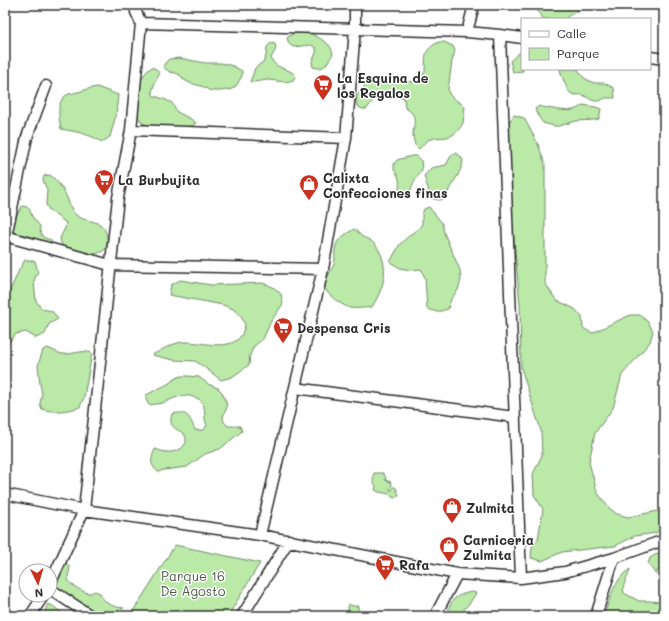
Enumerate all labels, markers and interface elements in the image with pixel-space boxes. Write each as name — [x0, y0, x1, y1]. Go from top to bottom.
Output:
legend — [521, 18, 651, 70]
text: Calle — [557, 25, 587, 41]
text: Parque — [557, 45, 600, 61]
place label: La Esquina de los Regalos — [337, 69, 429, 101]
supermarket icon: La Esquina de los Regalos — [312, 73, 334, 101]
supermarket icon: La Burbujita — [93, 168, 115, 196]
place label: Calixta Confecciones finas — [323, 169, 448, 201]
place label: La Burbujita — [118, 171, 200, 188]
shop icon: Calixta Confecciones finas — [298, 173, 320, 201]
supermarket icon: Despensa Cris — [272, 316, 294, 344]
place label: Despensa Cris — [297, 319, 391, 336]
shop icon: Zulmita — [441, 496, 463, 524]
place label: Zulmita — [466, 499, 515, 516]
place label: Carniceria Zulmita — [463, 531, 534, 563]
shop icon: Carniceria Zulmita — [438, 535, 460, 563]
supermarket icon: Rafa — [374, 553, 396, 581]
place label: Rafa — [399, 556, 430, 573]
north arrow — [18, 563, 58, 603]
park label: Parque 16 De Agosto — [160, 567, 226, 599]
text: N — [34, 586, 44, 601]

